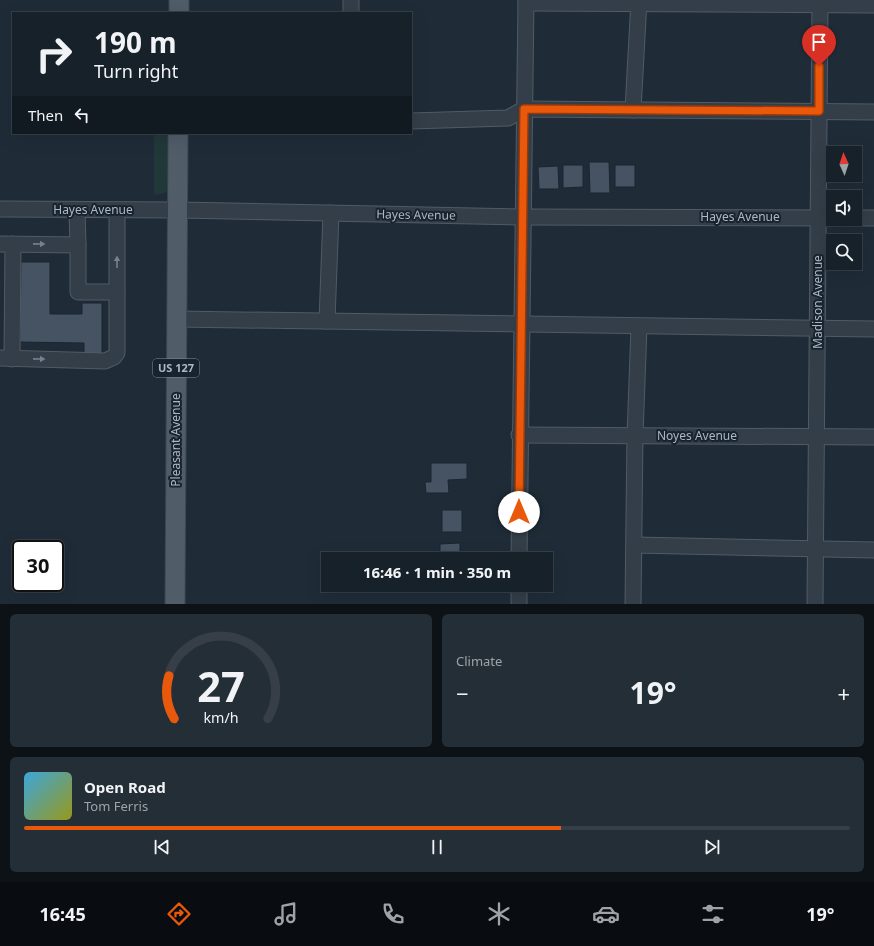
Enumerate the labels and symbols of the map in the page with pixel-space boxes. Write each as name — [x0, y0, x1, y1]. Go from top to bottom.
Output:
pin — [802, 25, 836, 66]
north arrow — [826, 146, 862, 182]
street label: Hayes Avenue — [53, 201, 133, 218]
street label: Hayes Avenue — [376, 205, 456, 224]
street label: Hayes Avenue — [700, 208, 780, 225]
one-way arrow — [33, 241, 46, 247]
one-way arrow — [114, 255, 120, 268]
street label: Madison Avenue — [809, 255, 826, 349]
one-way arrow — [33, 356, 45, 363]
road number: US 127 — [153, 359, 199, 377]
street label: Pleasant Avenue — [167, 393, 184, 487]
street label: Noyes Avenue — [657, 427, 737, 444]
position arrow — [498, 491, 540, 533]
speed limit sign: 30 — [12, 540, 64, 592]

